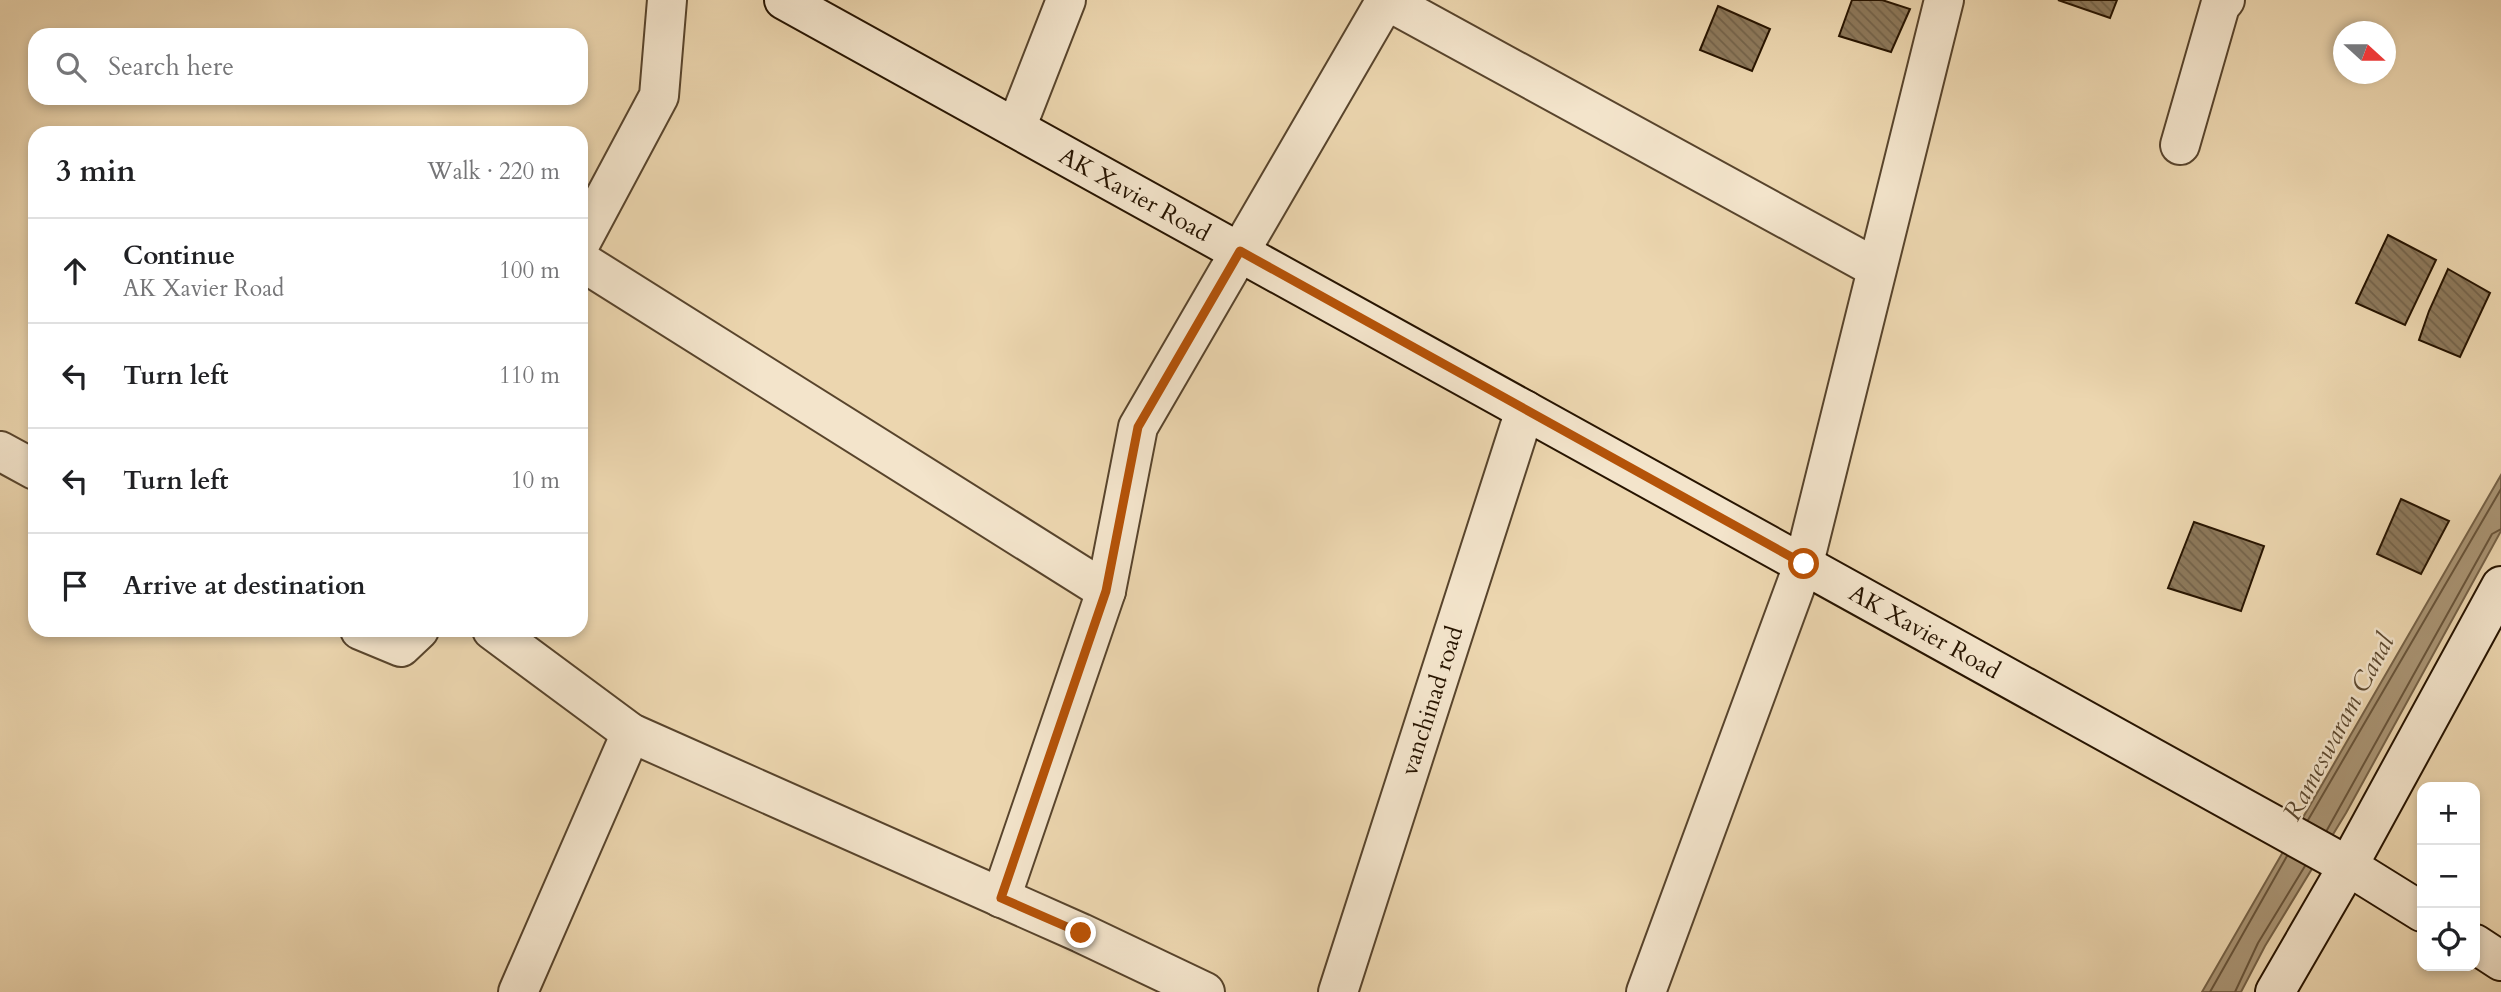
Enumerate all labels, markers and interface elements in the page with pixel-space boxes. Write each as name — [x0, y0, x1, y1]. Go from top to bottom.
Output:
north arrow — [2333, 21, 2396, 84]
search box — [28, 28, 588, 105]
icon: search — [52, 48, 90, 86]
text: Search here — [108, 49, 234, 84]
street label: AK Xavier Road — [1053, 139, 1216, 250]
text: 3 min — [56, 151, 136, 192]
text: Walk · 220 m — [427, 156, 560, 187]
text: Continue — [123, 238, 235, 273]
icon: ahead — [56, 252, 94, 290]
text: 100 m — [499, 255, 560, 286]
text: AK Xavier Road — [123, 273, 284, 304]
icon: left — [56, 357, 94, 395]
text: Turn left — [123, 358, 228, 393]
text: 110 m — [499, 360, 560, 391]
icon: left — [56, 462, 94, 500]
text: Turn left — [123, 463, 228, 498]
text: 10 m — [511, 465, 560, 496]
route start — [1788, 548, 1819, 579]
icon: arrive — [56, 567, 94, 605]
text: Arrive at destination — [123, 568, 366, 603]
street label: AK Xavier Road — [1843, 577, 2006, 687]
street label: vanchinad road — [1393, 622, 1472, 780]
water label: Rameswaram Canal — [2274, 627, 2403, 827]
map controls — [2417, 782, 2480, 971]
button: + — [2417, 782, 2480, 845]
button: − — [2417, 845, 2480, 908]
button: locate — [2417, 908, 2480, 971]
route end — [1065, 917, 1096, 948]

